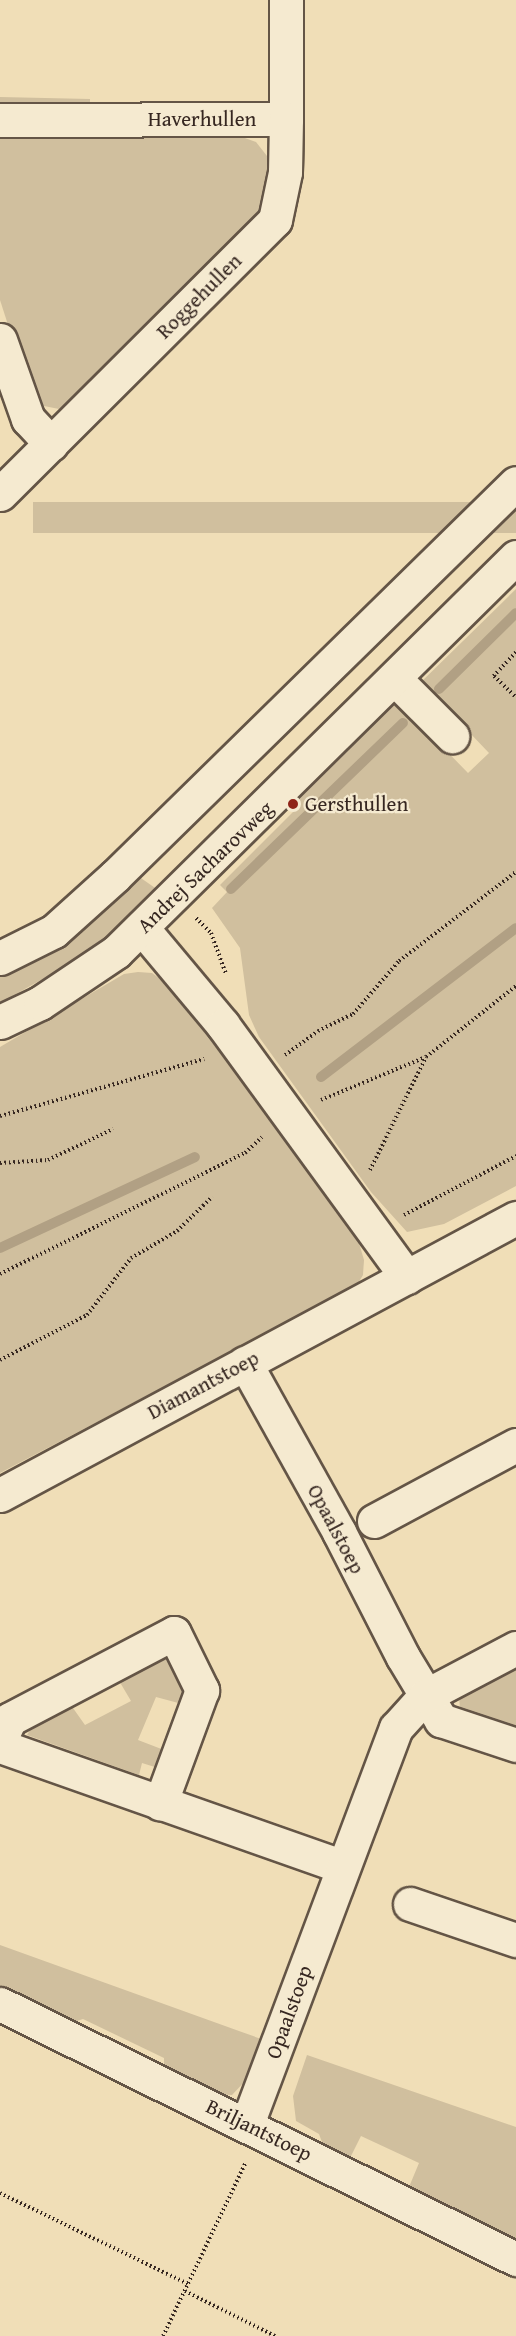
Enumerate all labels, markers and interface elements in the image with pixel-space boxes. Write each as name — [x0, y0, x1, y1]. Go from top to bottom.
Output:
street label: Haverhullen — [148, 106, 256, 132]
street label: Roggehullen — [151, 248, 247, 344]
place label: Gersthullen — [305, 791, 408, 817]
street label: Andrej Sacharovweg — [132, 796, 278, 938]
marker: Gersthullen — [286, 797, 300, 811]
street label: Diamantstoep — [143, 1345, 263, 1425]
street label: Opaalstoep — [302, 1480, 370, 1578]
street label: Opaalstoep — [260, 1962, 318, 2062]
street label: Briljantstoep — [202, 2094, 316, 2166]

